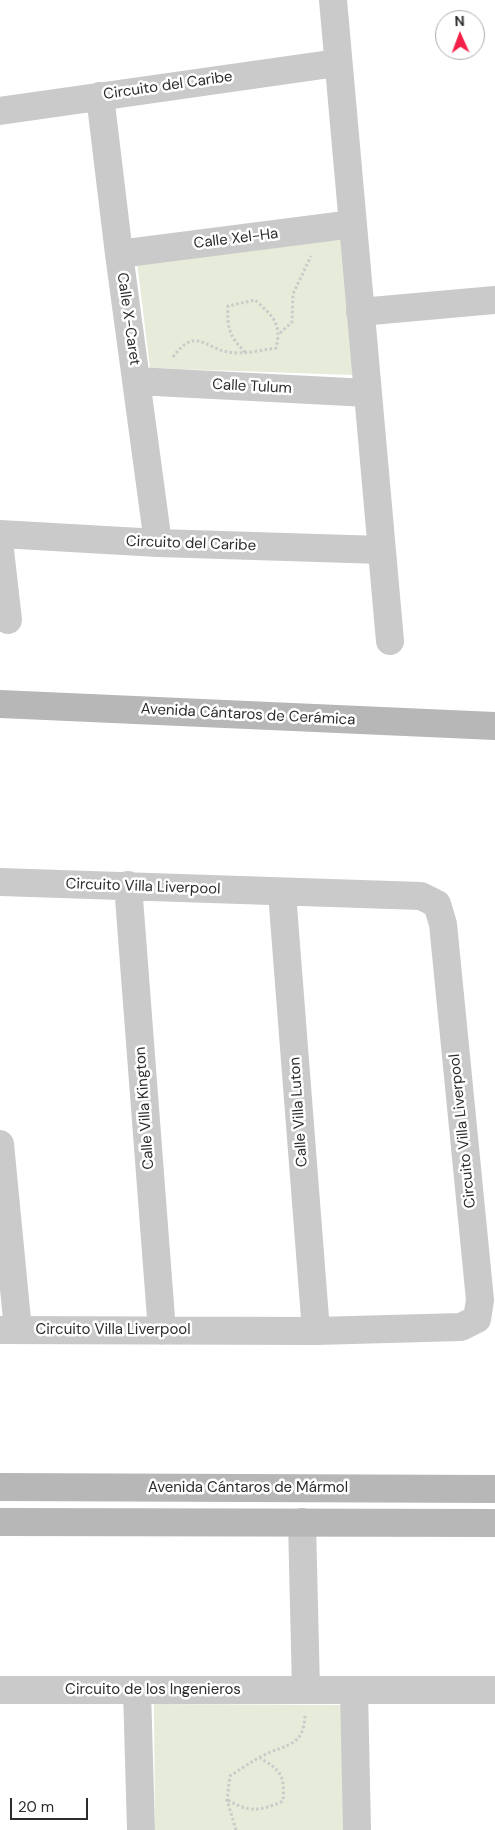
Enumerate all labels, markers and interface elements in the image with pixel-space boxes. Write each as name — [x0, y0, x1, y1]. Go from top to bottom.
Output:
north arrow — [435, 10, 485, 60]
text: N — [454, 12, 465, 30]
street label: Circuito del Caribe — [102, 68, 234, 104]
street label: Calle Xel-Ha — [193, 225, 279, 253]
street label: Calle X-Caret — [113, 271, 143, 367]
street label: Calle Tulum — [212, 376, 292, 398]
street label: Circuito del Caribe — [126, 533, 256, 555]
street label: Avenida Cántaros de Cerámica — [140, 700, 356, 730]
street label: Circuito Villa Liverpool — [65, 875, 221, 899]
street label: Calle Villa Kington — [132, 1046, 158, 1170]
street label: Circuito Villa Liverpool — [446, 1053, 480, 1209]
street label: Calle Villa Luton — [286, 1056, 312, 1168]
street label: Circuito Villa Liverpool — [35, 1321, 191, 1339]
street label: Avenida Cántaros de Mármol — [148, 1479, 348, 1497]
street label: Circuito de los Ingenieros — [65, 1681, 241, 1699]
scale bar — [12, 1788, 90, 1820]
text: 20 m — [18, 1797, 54, 1817]

